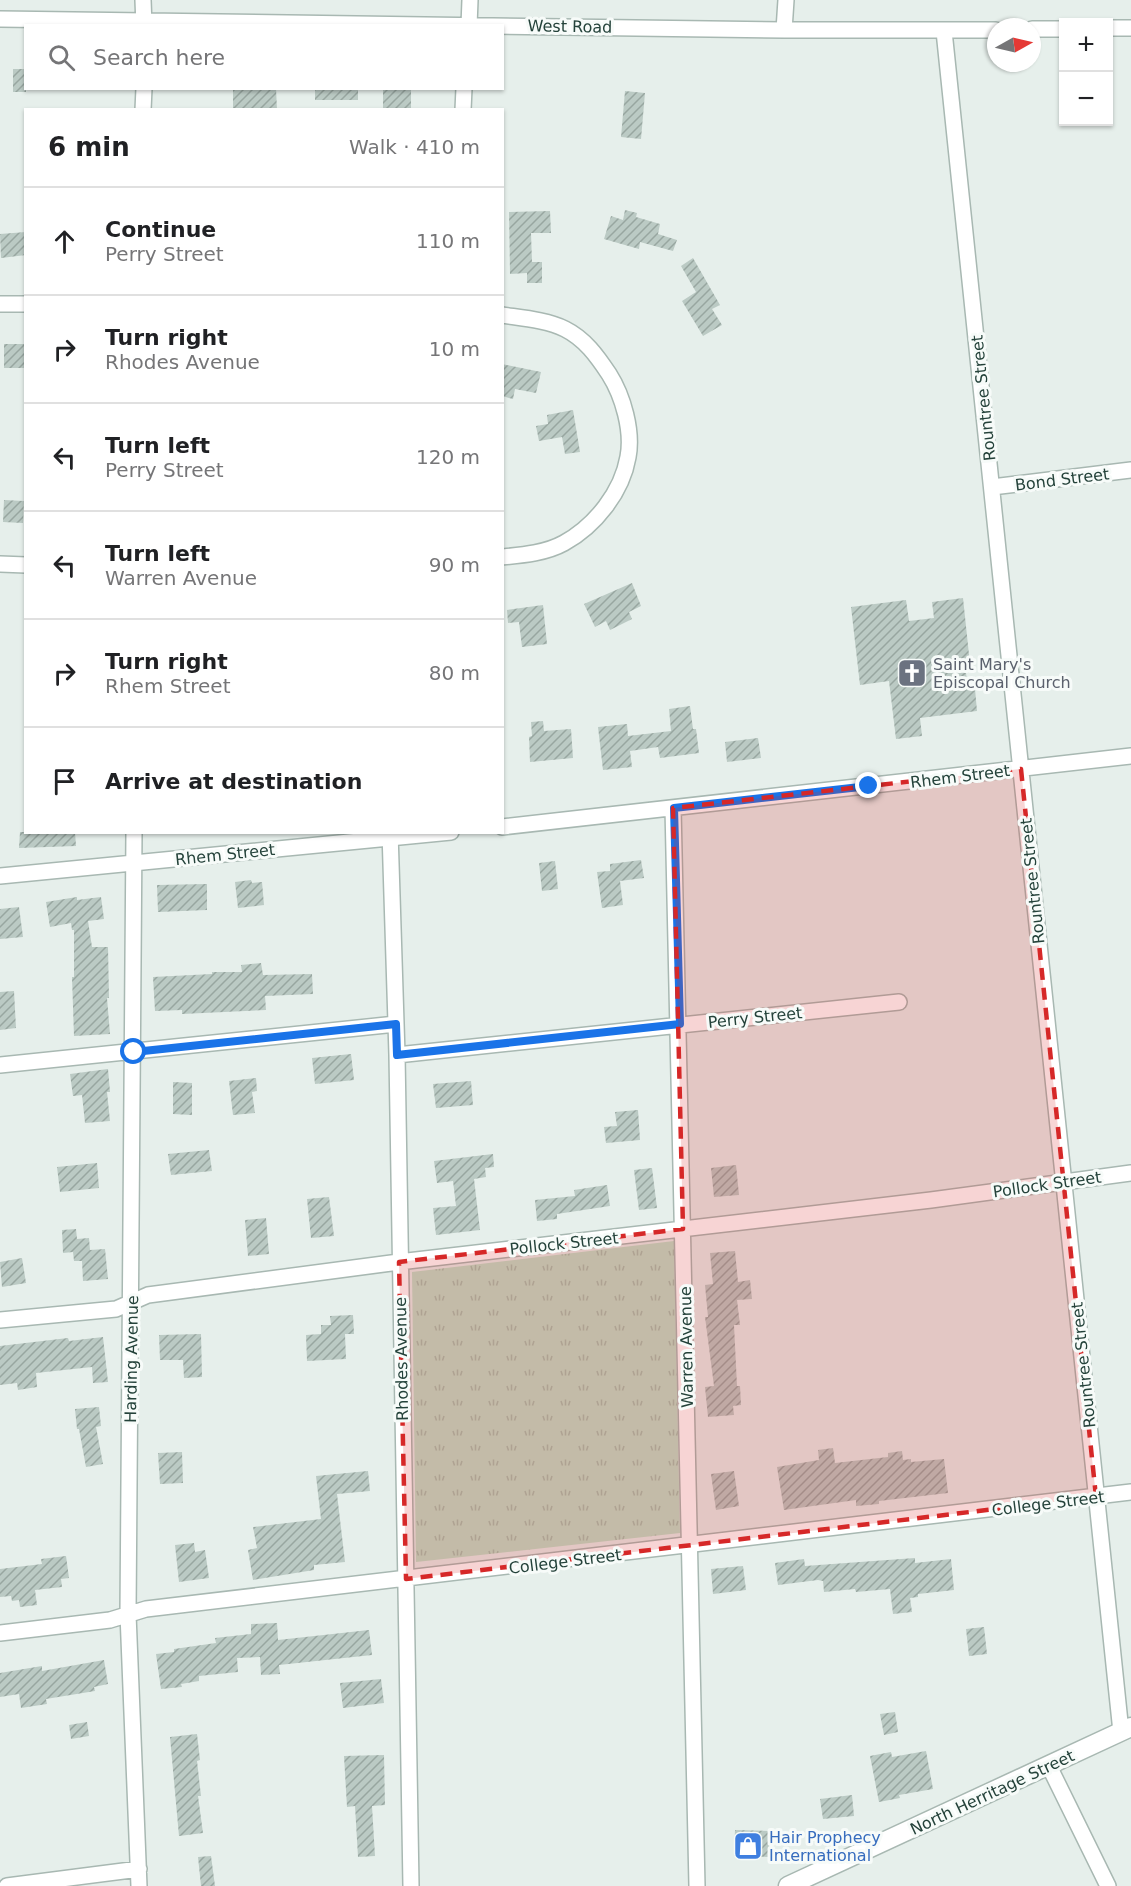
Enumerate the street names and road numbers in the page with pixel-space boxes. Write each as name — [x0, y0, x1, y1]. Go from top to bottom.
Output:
street label: West Road — [528, 16, 612, 37]
street label: Rountree Street — [967, 334, 1000, 462]
street label: Bond Street — [1014, 464, 1110, 495]
street label: Rhem Street — [909, 761, 1011, 792]
street label: Rountree Street — [1016, 817, 1049, 945]
street label: Rhem Street — [174, 840, 276, 869]
street label: Perry Street — [707, 1003, 803, 1032]
street label: Pollock Street — [992, 1167, 1103, 1202]
street label: Pollock Street — [509, 1228, 619, 1259]
street label: Warren Avenue — [676, 1286, 697, 1408]
street label: Harding Avenue — [121, 1295, 142, 1423]
street label: Rhodes Avenue — [391, 1297, 412, 1421]
street label: Rountree Street — [1067, 1301, 1100, 1429]
street label: College Street — [991, 1487, 1105, 1520]
street label: College Street — [508, 1545, 622, 1578]
street label: North Herritage Street — [907, 1746, 1077, 1839]

